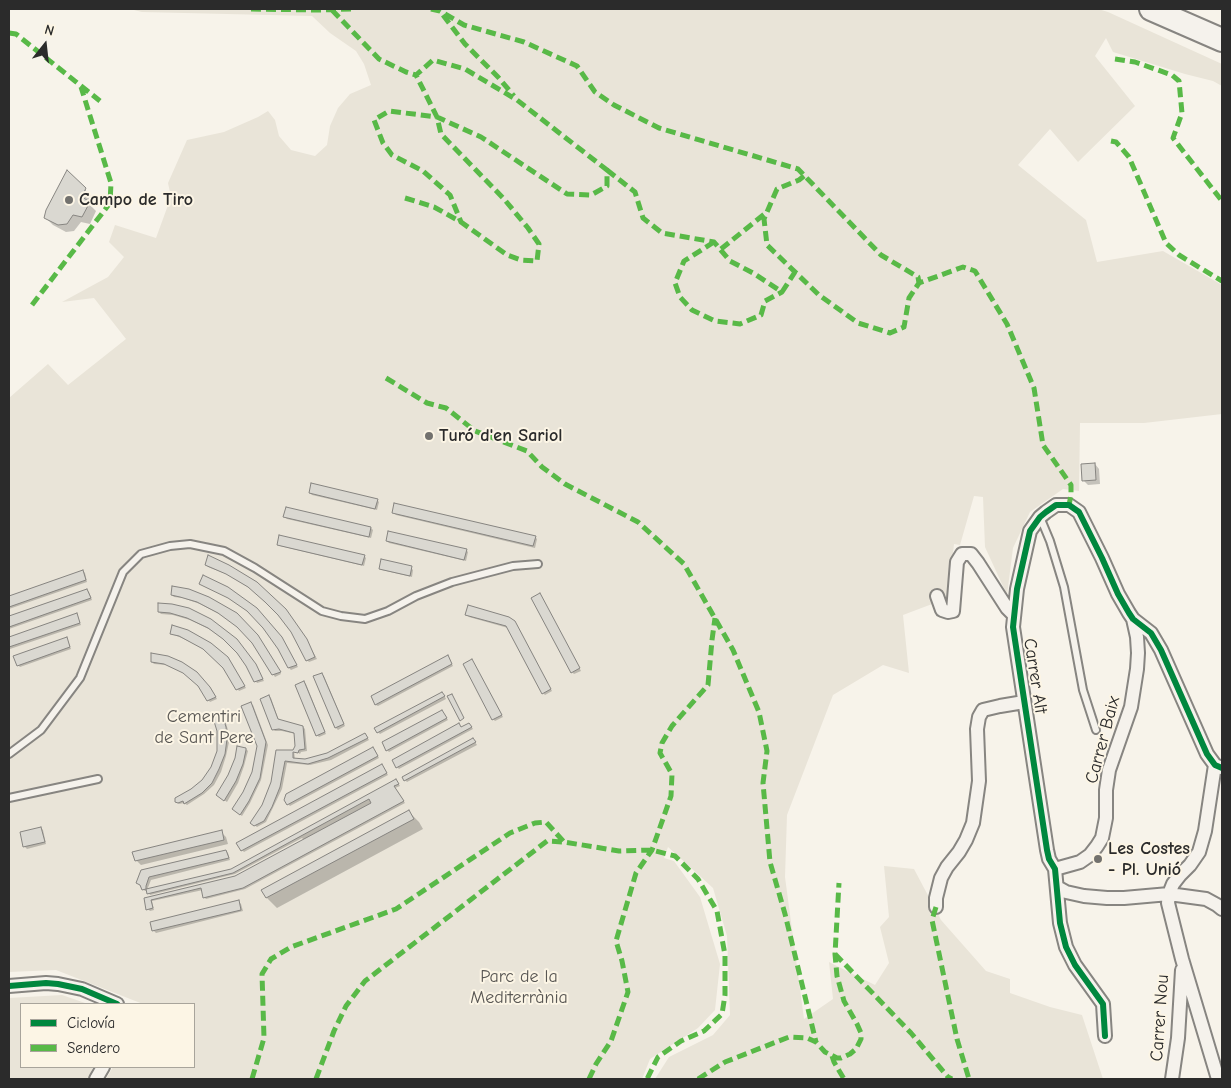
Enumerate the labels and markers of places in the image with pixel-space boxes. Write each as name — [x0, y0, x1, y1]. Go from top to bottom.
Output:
place label: Campo de Tiro — [79, 189, 193, 211]
marker: Campo de Tiro — [63, 194, 75, 206]
place label: Turó d'en Sariol — [439, 425, 562, 447]
marker: Turó d'en Sariol — [423, 430, 435, 442]
place label: Les Costes - Pl. Unió — [1108, 838, 1190, 881]
marker: Les Costes - Pl. Unió — [1092, 853, 1104, 865]

